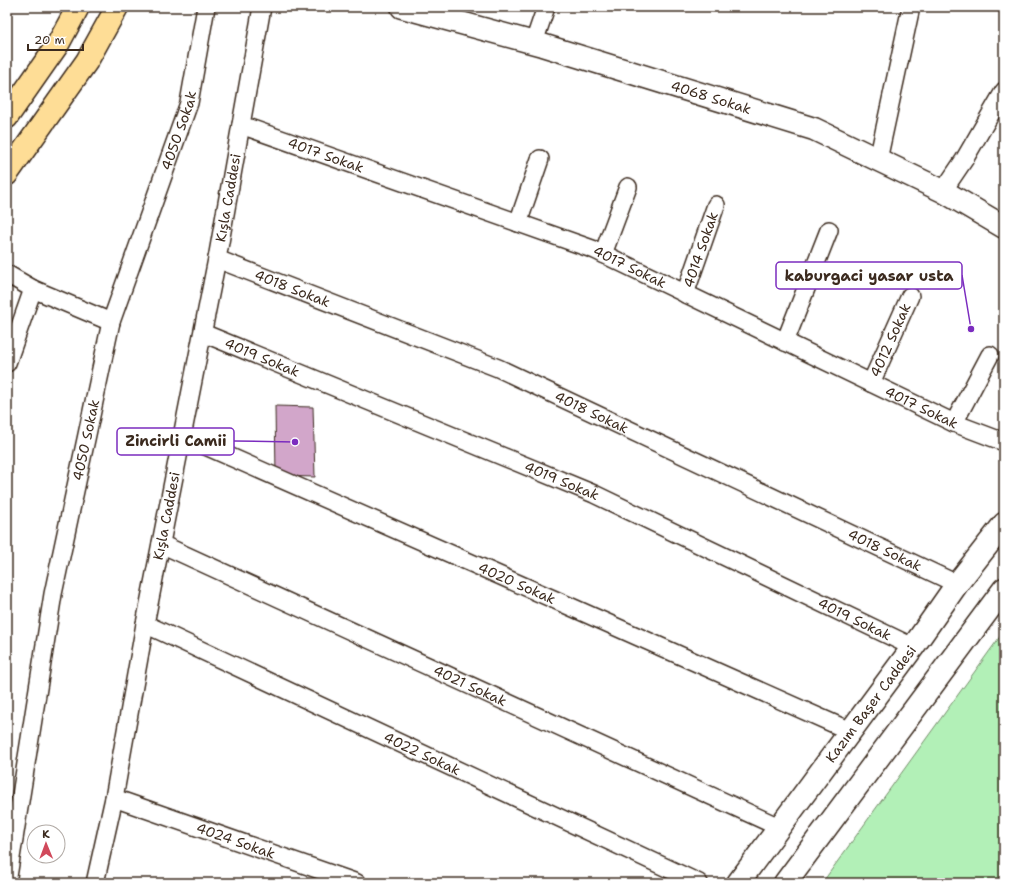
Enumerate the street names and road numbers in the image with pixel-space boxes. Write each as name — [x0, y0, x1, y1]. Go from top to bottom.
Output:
street label: 4068 Sokak — [669, 76, 754, 118]
street label: 4050 Sokak — [157, 89, 200, 173]
street label: 4017 Sokak — [286, 133, 366, 177]
street label: Kışla Caddesi — [211, 152, 245, 244]
street label: 4014 Sokak — [679, 209, 722, 290]
street label: 4017 Sokak — [590, 241, 669, 292]
street label: 4018 Sokak — [252, 265, 333, 311]
street label: 4012 Sokak — [866, 300, 915, 380]
street label: 4019 Sokak — [222, 334, 302, 381]
street label: 4017 Sokak — [882, 382, 961, 433]
street label: 4018 Sokak — [552, 387, 632, 437]
street label: 4050 Sokak — [68, 398, 103, 482]
street label: 4019 Sokak — [522, 457, 602, 504]
street label: Kışla Caddesi — [149, 470, 184, 562]
street label: 4018 Sokak — [845, 525, 925, 575]
street label: 4020 Sokak — [475, 558, 559, 608]
street label: 4019 Sokak — [815, 594, 894, 644]
street label: Kazım Başer Caddesi — [821, 642, 920, 766]
street label: 4021 Sokak — [431, 661, 510, 710]
street label: 4022 Sokak — [381, 728, 463, 779]
street label: 4024 Sokak — [194, 818, 278, 863]

